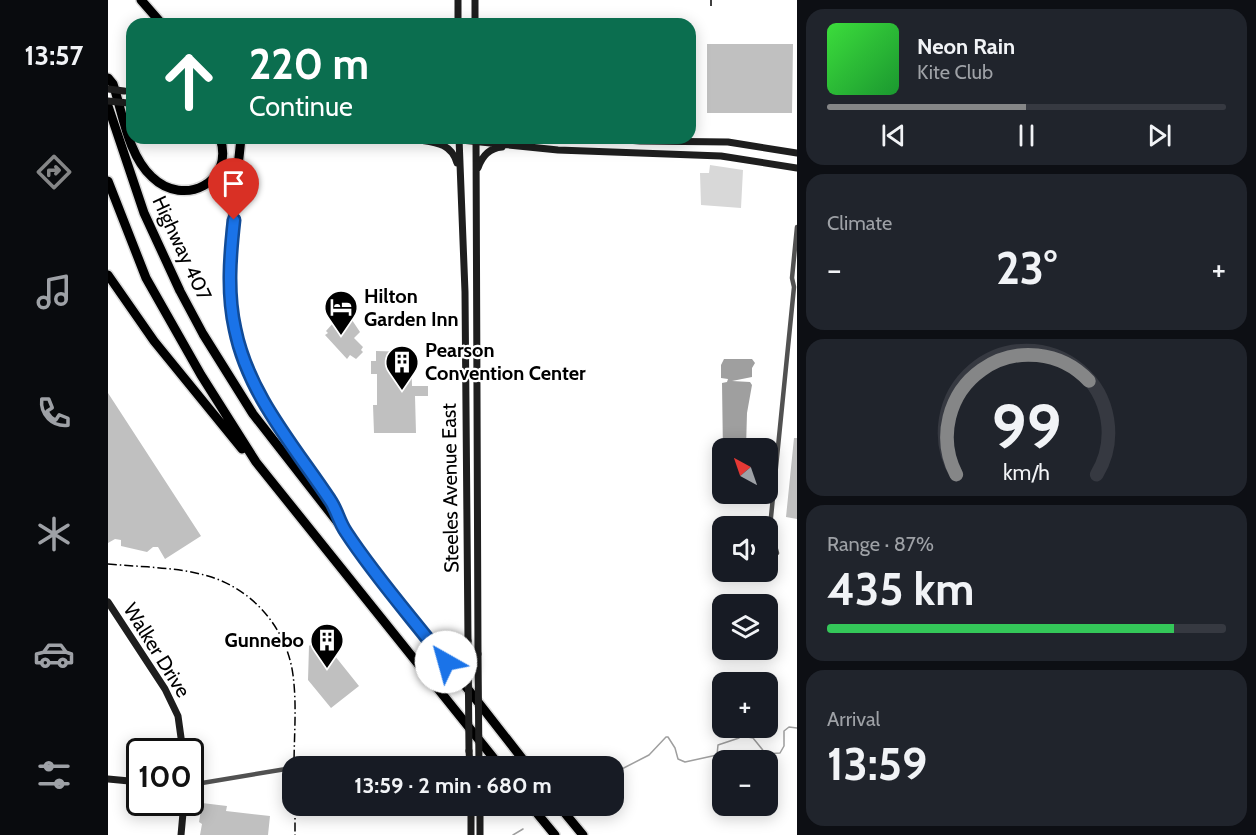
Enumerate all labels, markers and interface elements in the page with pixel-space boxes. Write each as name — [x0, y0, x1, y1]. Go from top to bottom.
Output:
text: Neon Rain — [917, 33, 1015, 60]
text: 220 m — [249, 38, 369, 90]
text: 13:57 — [25, 39, 83, 72]
icon: ahead — [150, 42, 228, 120]
text: Kite Club — [917, 60, 993, 84]
text: Continue — [249, 90, 353, 123]
icon: previous — [877, 119, 910, 152]
icon: pause — [1010, 119, 1043, 152]
icon: next — [1143, 119, 1176, 152]
icon: directions — [33, 151, 75, 193]
pin — [208, 158, 259, 220]
icon: arrive — [217, 167, 250, 200]
street label: Highway 407 — [147, 192, 217, 304]
text: Climate — [827, 211, 892, 235]
text: 23° — [996, 241, 1057, 295]
text: − — [827, 249, 842, 289]
text: + — [1211, 249, 1226, 289]
icon: music — [33, 271, 75, 313]
place label: Hilton Garden Inn — [364, 284, 458, 331]
hotel icon: Hilton Garden Inn — [323, 289, 359, 336]
place label: Pearson Convention Center — [425, 338, 586, 385]
building icon: Pearson Convention Center — [384, 344, 420, 391]
text: 99 — [991, 389, 1062, 465]
icon: phone — [33, 392, 75, 434]
street label: Steeles Avenue East — [437, 403, 463, 573]
north arrow — [712, 438, 778, 504]
map controls — [712, 438, 778, 816]
text: km/h — [1003, 459, 1050, 485]
icon: climate — [33, 513, 75, 555]
button: sound — [712, 516, 778, 582]
text: Range · 87% — [827, 532, 934, 556]
text: 435 km — [827, 562, 974, 616]
button: layers — [712, 594, 778, 660]
street label: Walker Drive — [119, 598, 195, 702]
building icon: Gunnebo — [309, 622, 345, 669]
place label: Gunnebo — [225, 628, 304, 652]
position arrow — [414, 630, 478, 694]
icon: car — [33, 633, 75, 675]
button: + — [712, 672, 778, 738]
text: Arrival — [827, 707, 880, 731]
text: 13:59 — [827, 737, 927, 791]
speed limit sign: 100 — [126, 738, 204, 816]
button: − — [712, 750, 778, 816]
icon: filters — [33, 754, 75, 796]
text: 13:59 · 2 min · 680 m — [354, 772, 552, 799]

